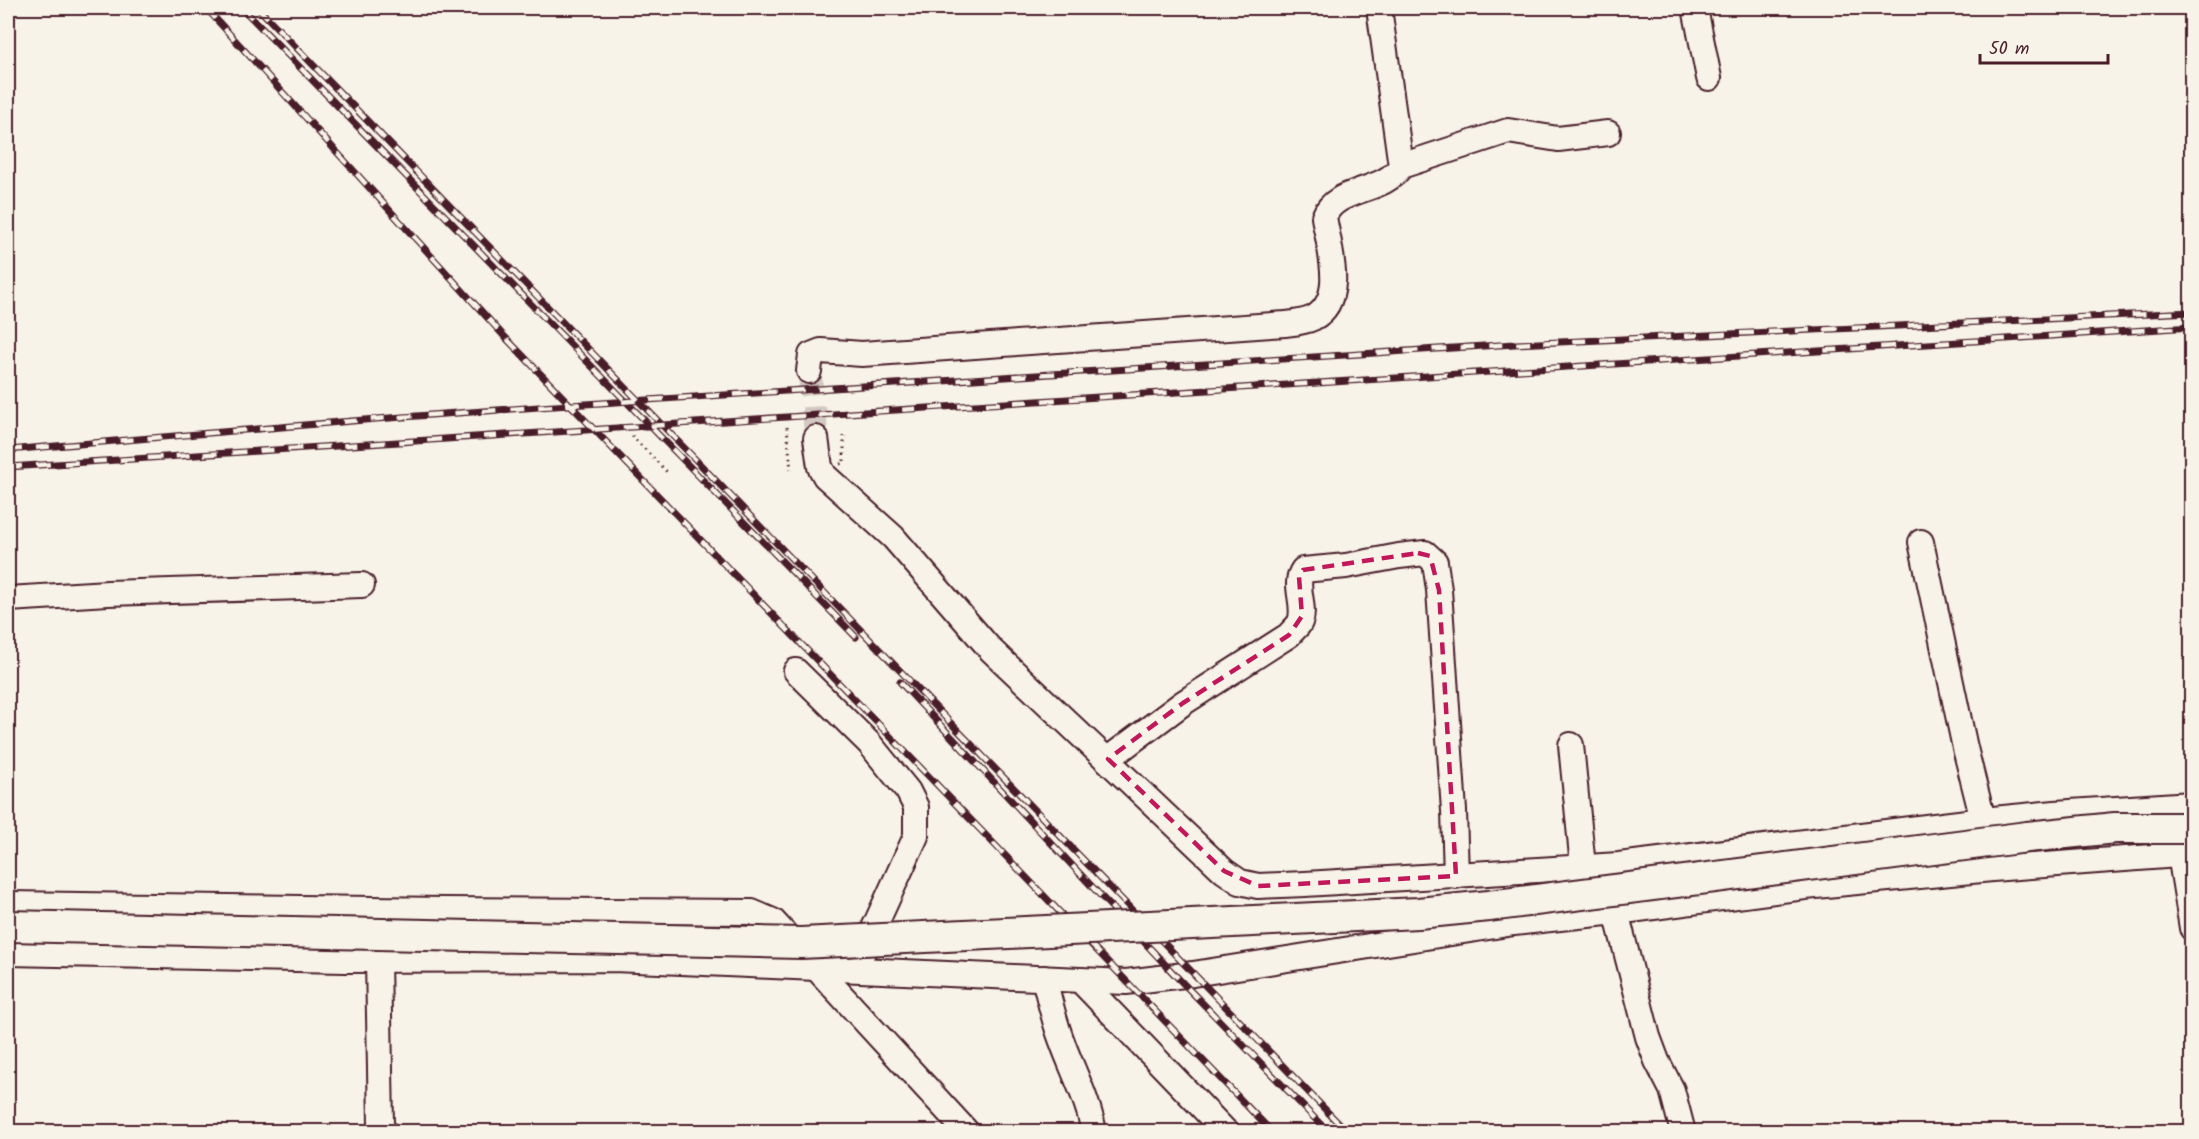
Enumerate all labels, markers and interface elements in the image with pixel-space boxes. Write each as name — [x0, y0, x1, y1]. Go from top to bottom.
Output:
scale bar — [1980, 27, 2108, 65]
text: 50 m — [1989, 35, 2029, 64]

